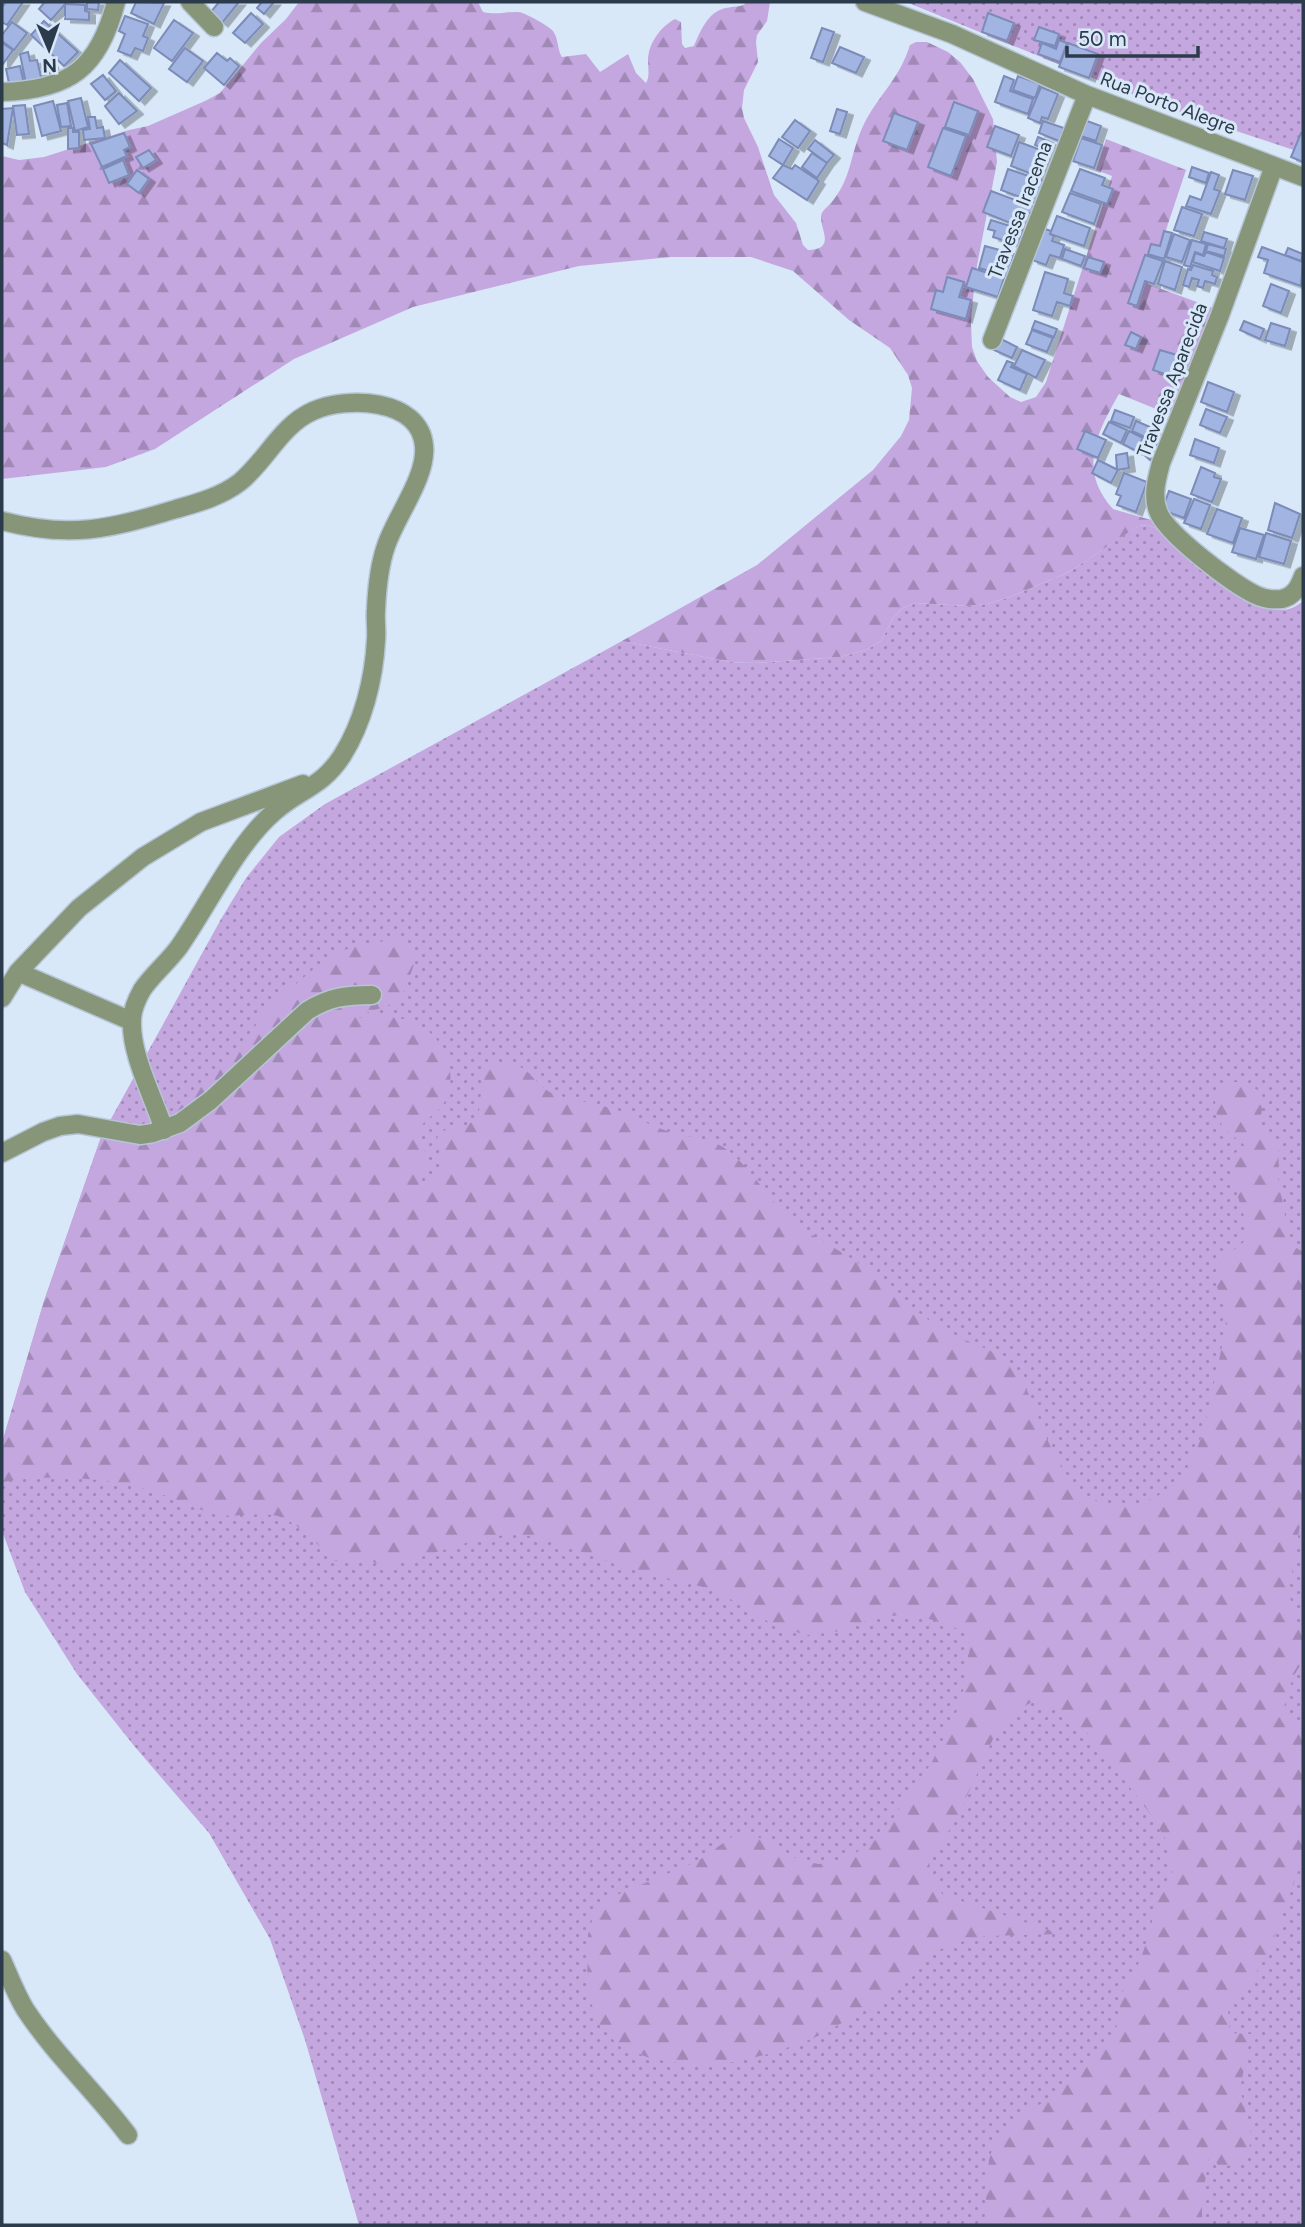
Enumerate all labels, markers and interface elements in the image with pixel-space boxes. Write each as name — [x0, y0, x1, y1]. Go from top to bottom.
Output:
north arrow — [14, 14, 84, 84]
scale bar — [1067, 14, 1198, 58]
text: 50 m — [1078, 26, 1127, 51]
text: N — [42, 54, 57, 77]
street label: Rua Porto Alegre — [1097, 67, 1239, 139]
street label: Travessa Iracema — [983, 138, 1057, 282]
street label: Travessa Aparecida — [1132, 299, 1212, 461]

